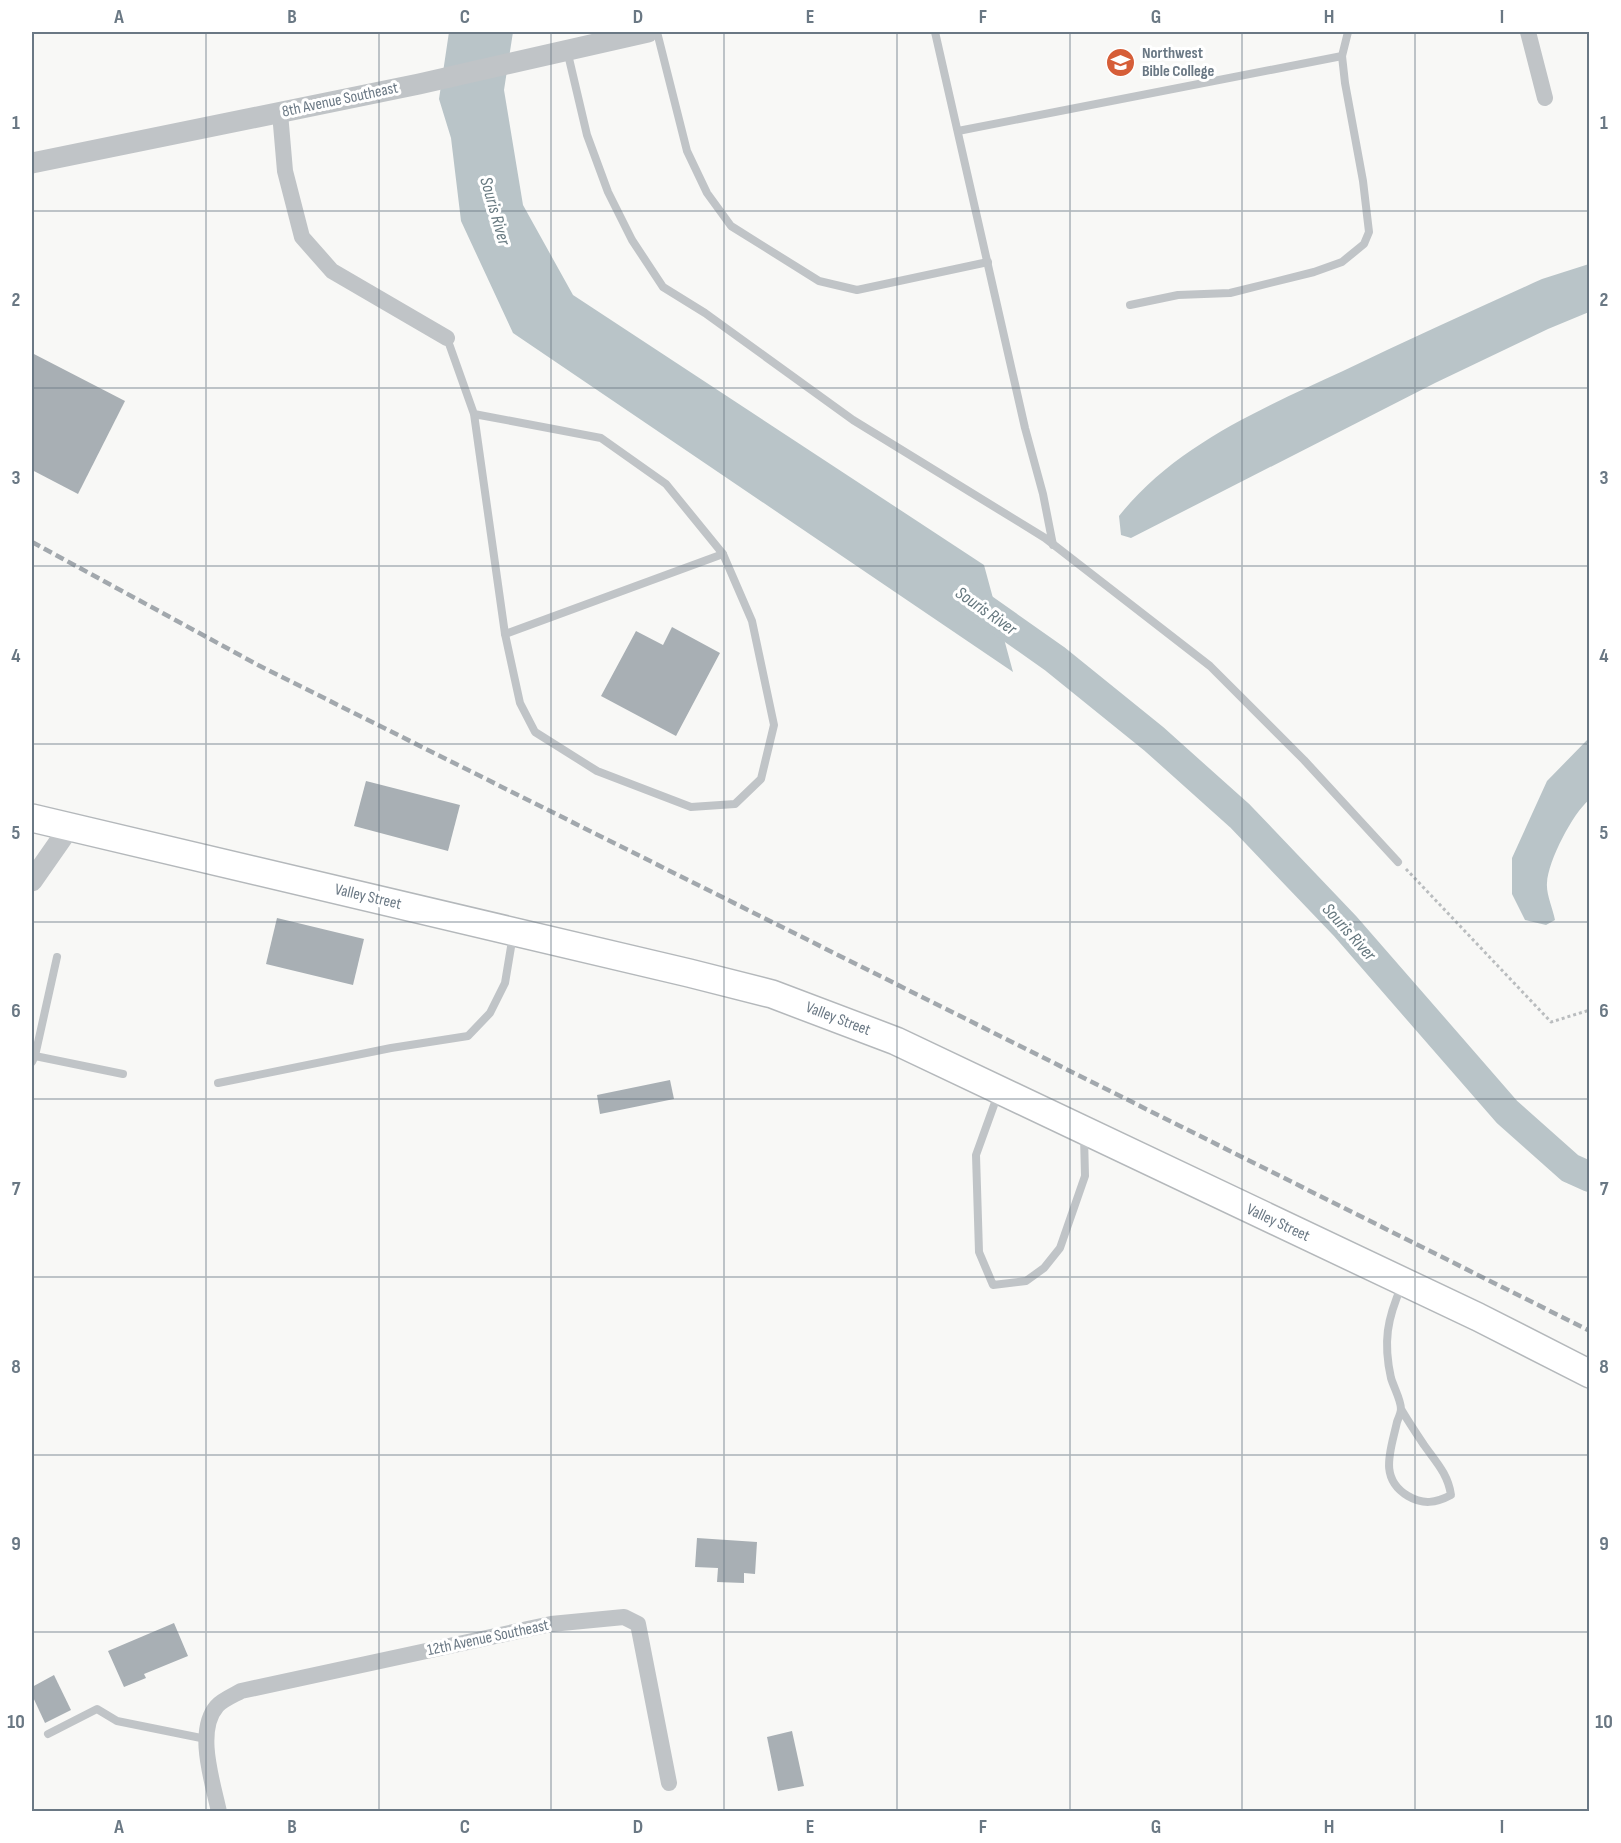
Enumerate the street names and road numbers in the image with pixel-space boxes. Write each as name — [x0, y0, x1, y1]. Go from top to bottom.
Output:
street label: 8th Avenue Southeast — [280, 78, 400, 122]
street label: Valley Street — [333, 880, 403, 914]
street label: Valley Street — [803, 998, 873, 1040]
street label: Valley Street — [1243, 1200, 1313, 1246]
street label: 12th Avenue Southeast — [426, 1616, 550, 1660]

